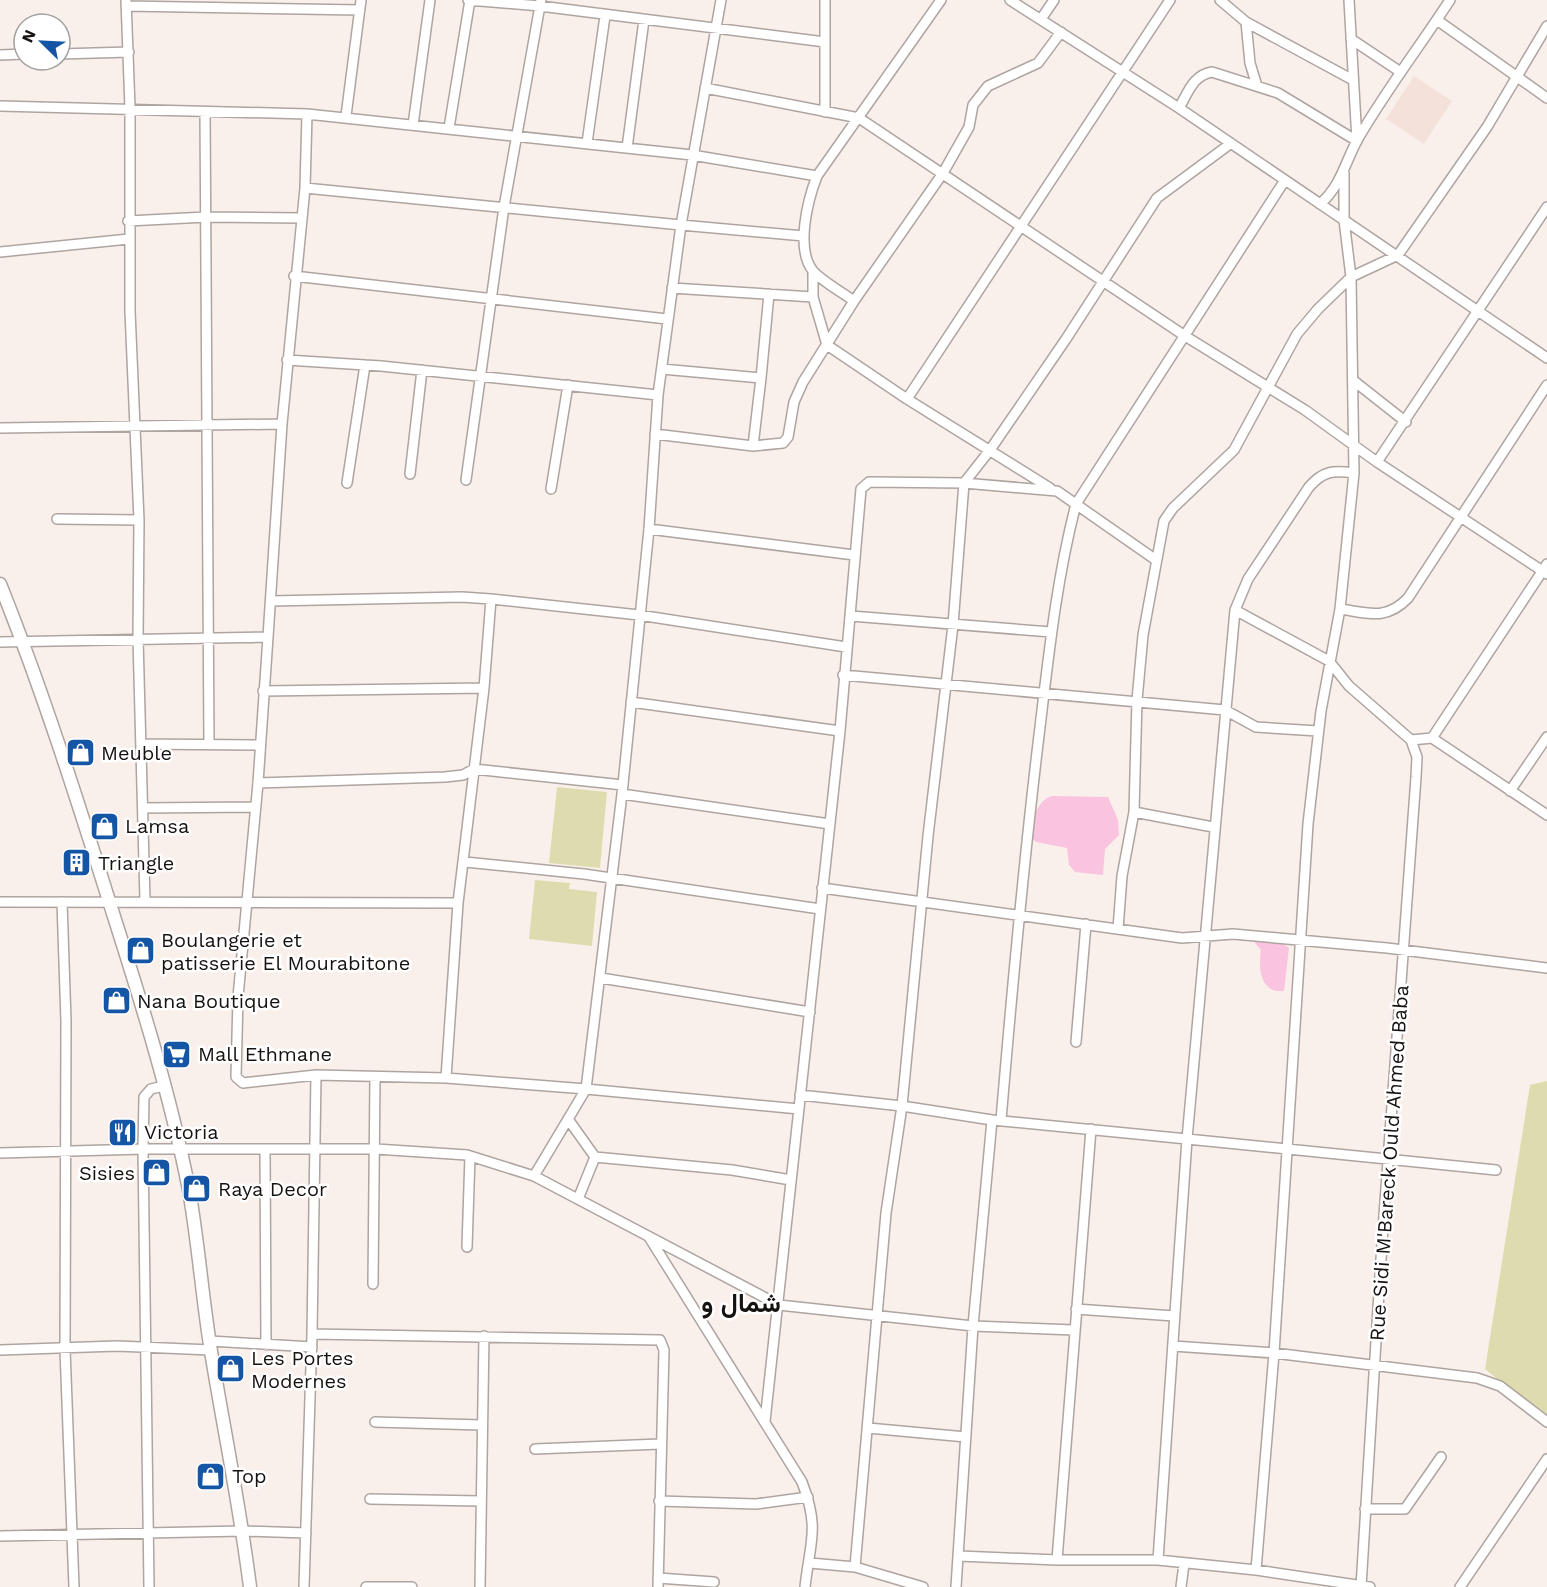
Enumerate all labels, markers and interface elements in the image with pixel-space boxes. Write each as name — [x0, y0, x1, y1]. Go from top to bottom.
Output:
north arrow — [12, 12, 72, 72]
text: N — [18, 27, 40, 45]
shop icon: Meuble — [64, 737, 96, 769]
place label: Meuble — [101, 741, 172, 765]
shop icon: Lamsa — [88, 810, 120, 842]
place label: Lamsa — [125, 814, 189, 838]
building icon: Triangle — [61, 847, 93, 879]
place label: Triangle — [98, 851, 174, 875]
place label: Boulangerie et patisserie El Mourabitone — [161, 928, 410, 975]
shop icon: Boulangerie et patisserie El Mourabitone — [124, 935, 156, 967]
street label: Rue Sidi M'Bareck Ould Ahmed Baba — [1365, 984, 1413, 1342]
shop icon: Nana Boutique — [100, 985, 132, 1017]
place label: Nana Boutique — [137, 989, 280, 1013]
supermarket icon: Mall Ethmane — [161, 1038, 193, 1070]
place label: Mall Ethmane — [198, 1042, 332, 1066]
restaurant icon: Victoria — [107, 1116, 139, 1148]
place label: Victoria — [144, 1120, 219, 1144]
shop icon: Sisies — [140, 1157, 172, 1189]
place label: Sisies — [79, 1161, 135, 1185]
shop icon: Raya Decor — [181, 1173, 213, 1205]
place label: Raya Decor — [218, 1177, 327, 1201]
district label: شمال و — [701, 1288, 781, 1319]
place label: Les Portes Modernes — [251, 1346, 354, 1393]
shop icon: Les Portes Modernes — [214, 1353, 246, 1385]
shop icon: Top — [195, 1460, 227, 1492]
place label: Top — [232, 1464, 266, 1488]

